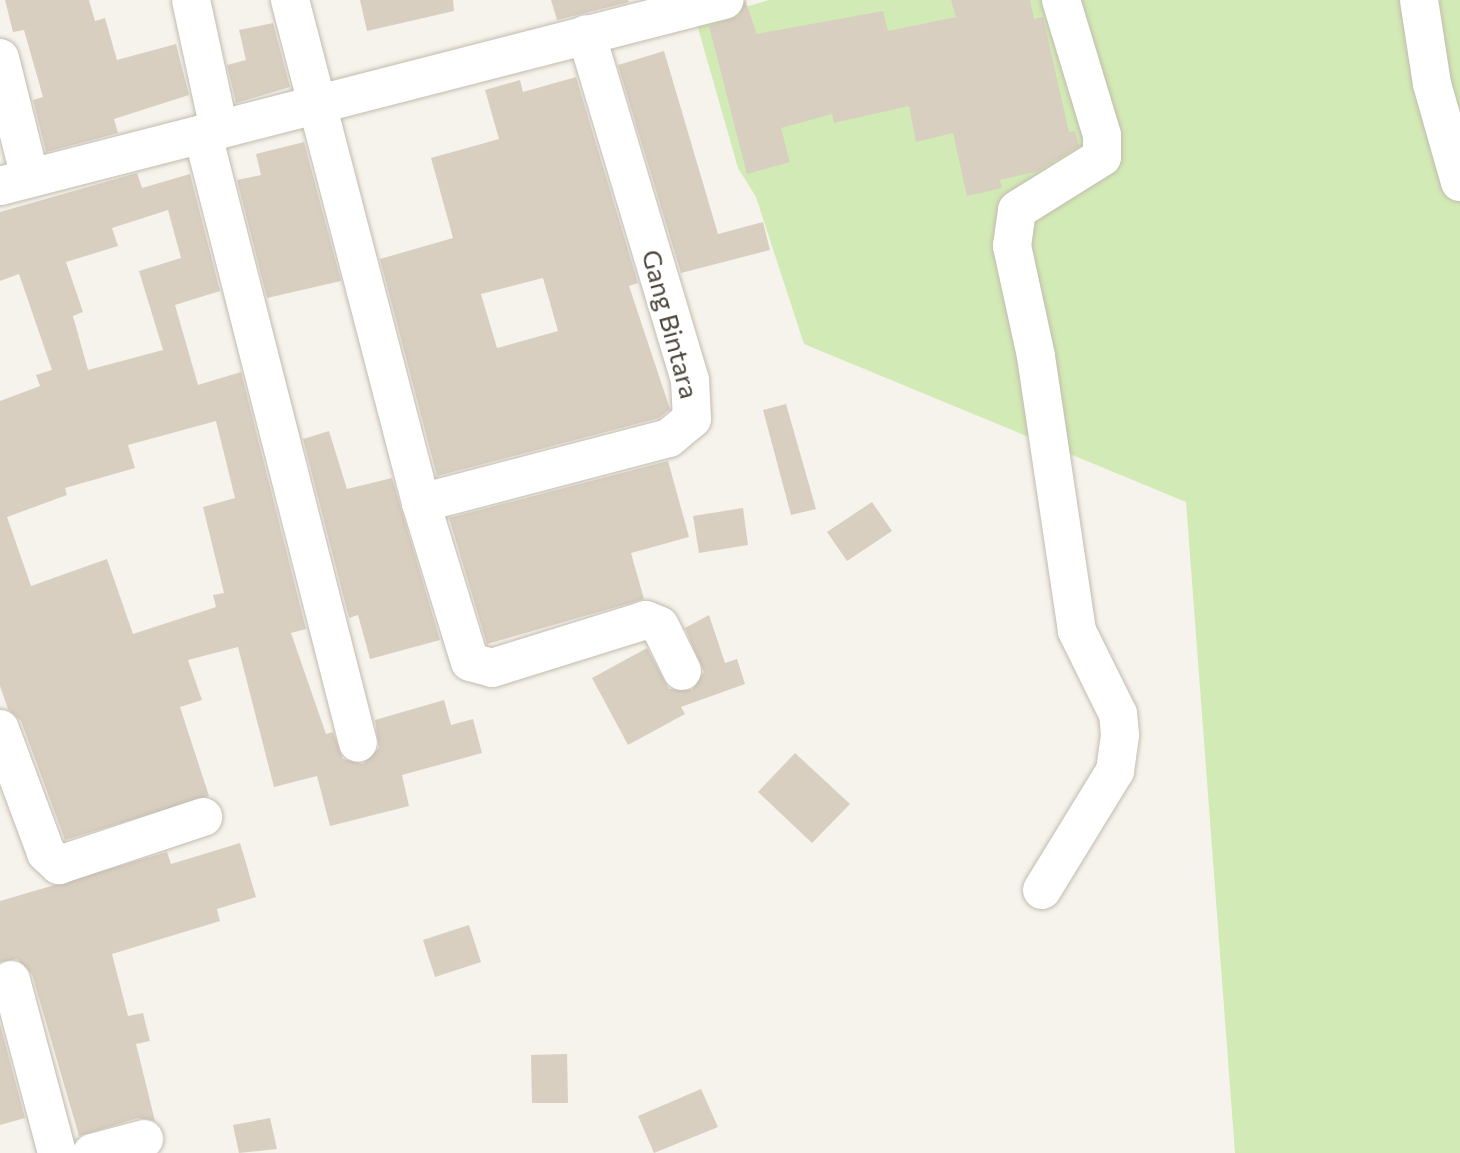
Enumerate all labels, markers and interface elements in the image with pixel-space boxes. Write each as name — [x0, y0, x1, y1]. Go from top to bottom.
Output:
street label: Gang Bintara — [636, 246, 706, 402]

